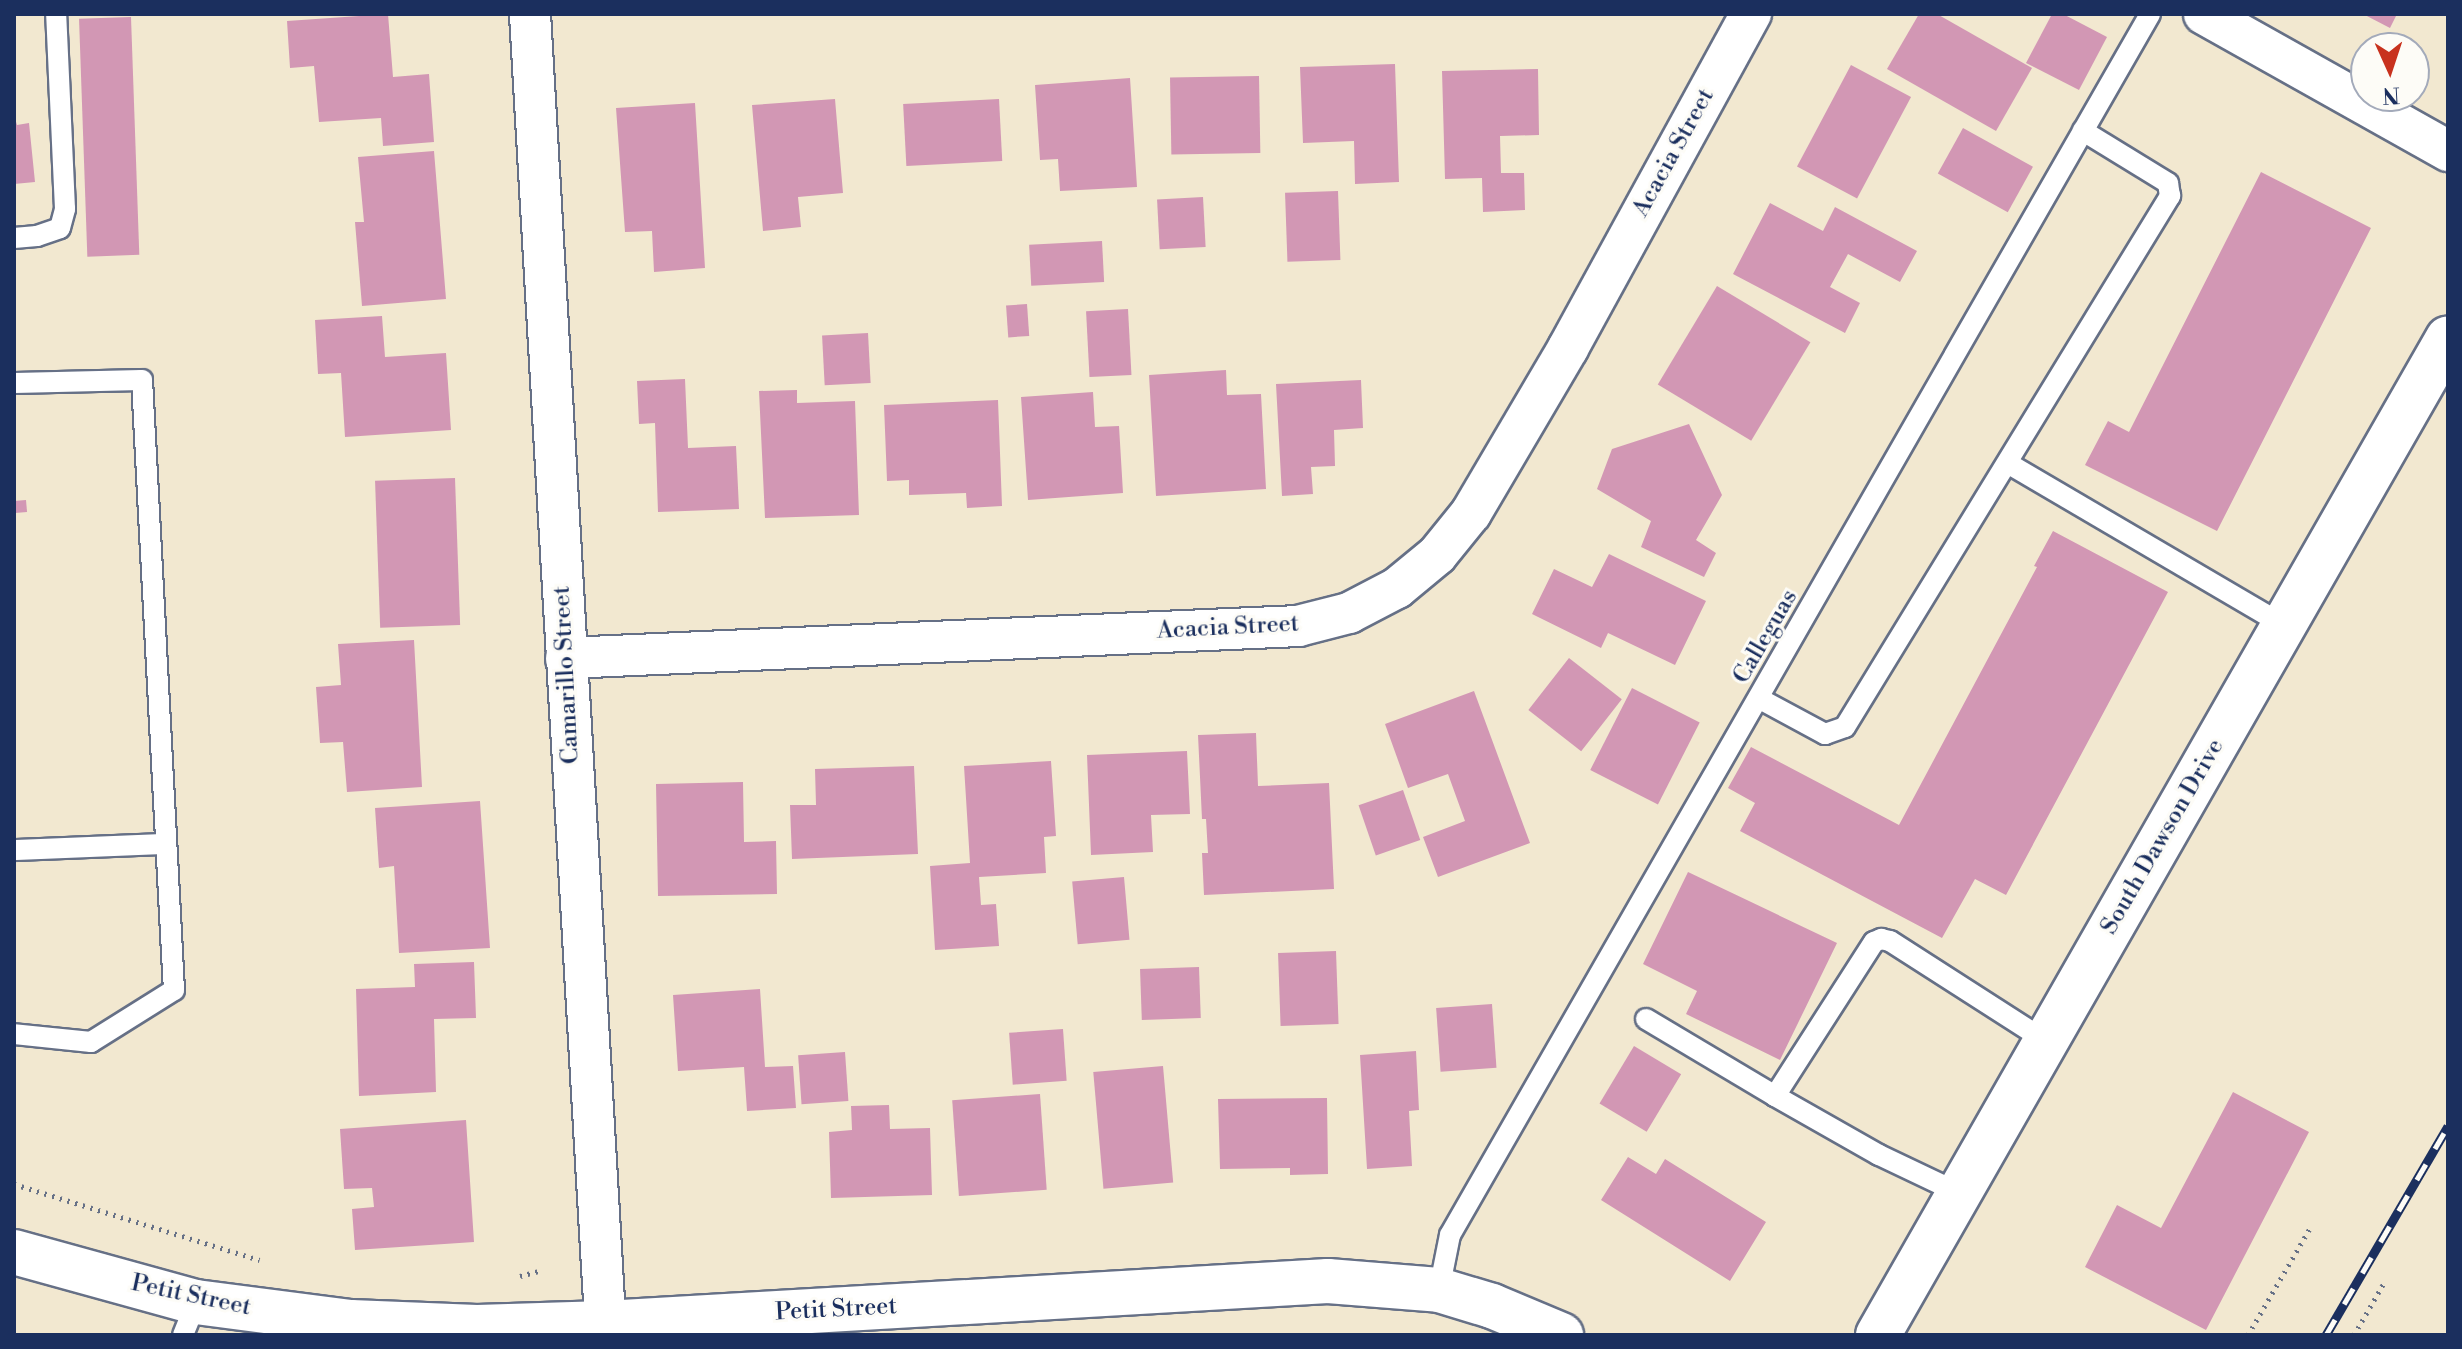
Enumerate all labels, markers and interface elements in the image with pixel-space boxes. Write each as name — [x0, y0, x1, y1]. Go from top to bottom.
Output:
north arrow — [2350, 32, 2430, 112]
text: N — [2382, 81, 2401, 108]
street label: Acacia Street — [1627, 84, 1721, 222]
street label: Camarillo Street — [548, 585, 586, 765]
street label: Calleguas — [1728, 585, 1804, 689]
street label: Acacia Street — [1156, 610, 1300, 646]
street label: South Dawson Drive — [2095, 734, 2231, 940]
street label: Petit Street — [128, 1269, 254, 1323]
street label: Petit Street — [774, 1292, 898, 1328]

